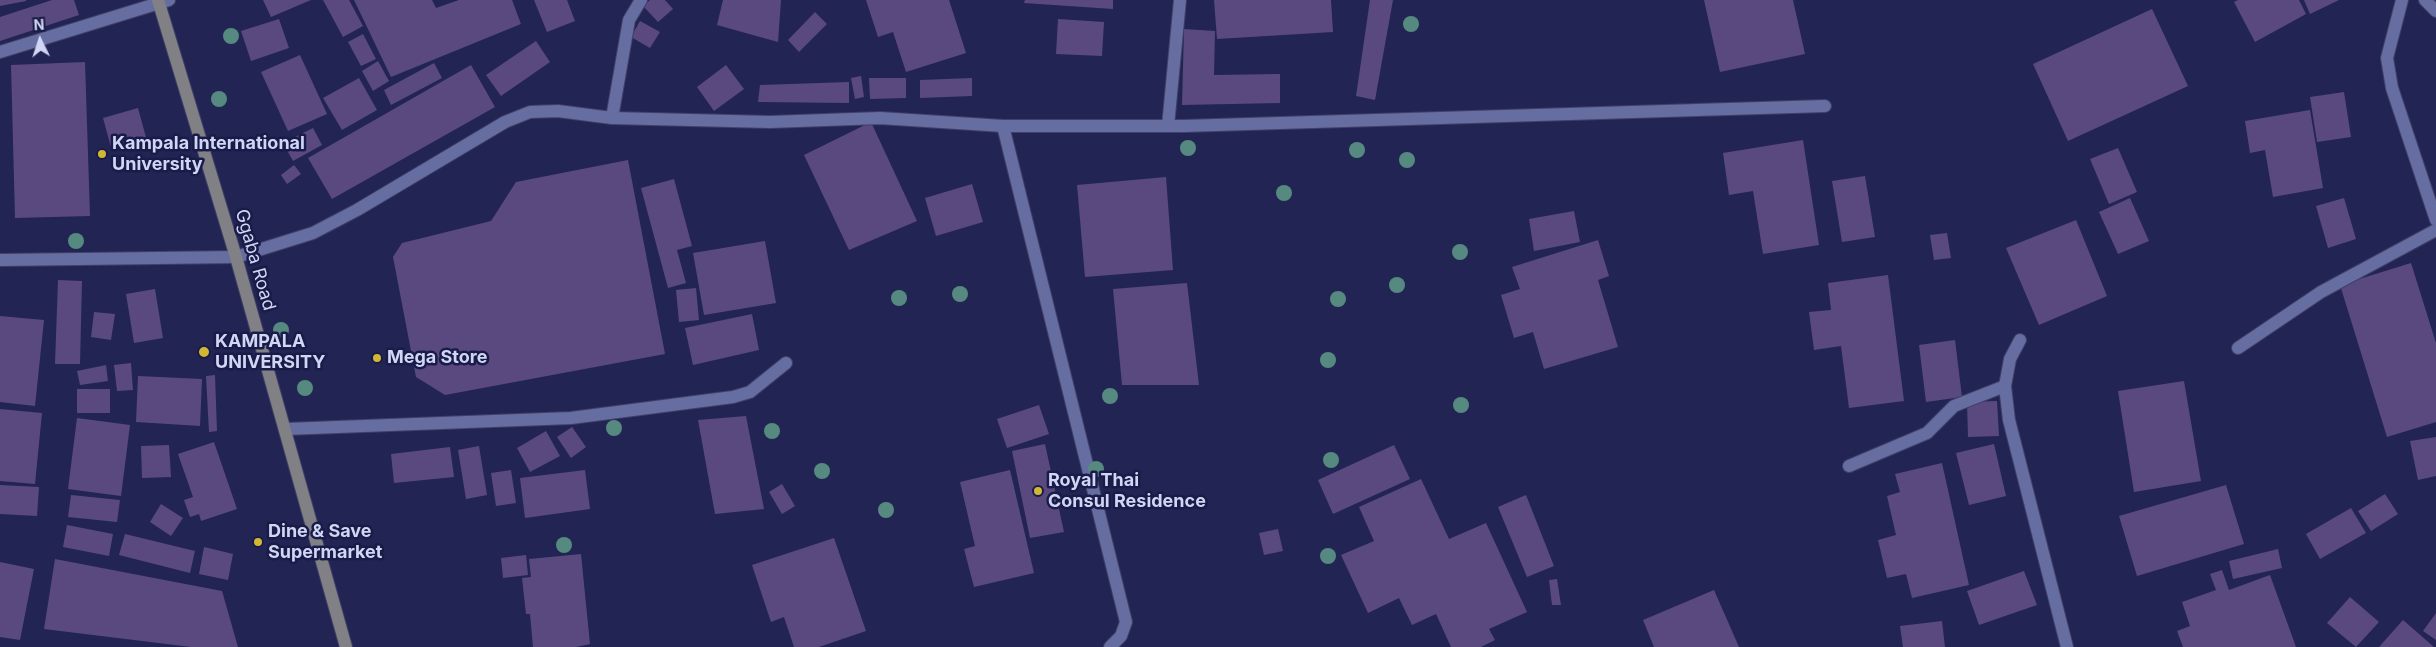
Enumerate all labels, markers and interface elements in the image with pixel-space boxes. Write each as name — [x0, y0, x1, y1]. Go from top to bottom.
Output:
north arrow — [15, 15, 65, 65]
text: N — [33, 16, 45, 33]
place label: Kampala International University — [112, 133, 305, 176]
marker: Kampala International University — [96, 148, 108, 160]
street label: Ggaba Road — [230, 207, 280, 313]
place label: KAMPALA UNIVERSITY — [215, 331, 325, 374]
marker: KAMPALA UNIVERSITY — [197, 345, 211, 359]
place label: Mega Store — [387, 347, 487, 369]
marker: Mega Store — [371, 352, 383, 364]
place label: Royal Thai Consul Residence — [1048, 470, 1206, 512]
marker: Royal Thai Consul Residence — [1032, 485, 1044, 497]
place label: Dine & Save Supermarket — [268, 521, 382, 564]
marker: Dine & Save Supermarket — [252, 536, 264, 548]

